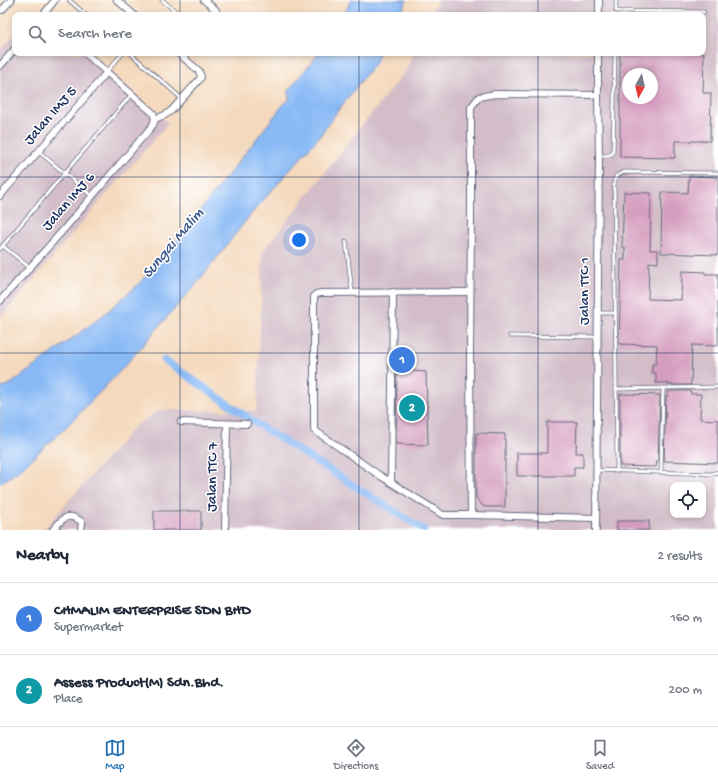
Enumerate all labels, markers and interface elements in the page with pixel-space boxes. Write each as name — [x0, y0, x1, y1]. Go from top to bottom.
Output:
search box — [12, 12, 706, 56]
icon: search — [26, 23, 48, 45]
text: Search here — [58, 25, 132, 43]
north arrow — [622, 68, 658, 104]
street label: Jalan IMJ 5 — [21, 83, 81, 149]
street label: Jalan IMJ 6 — [39, 169, 100, 235]
water label: Sungai Malim — [139, 204, 209, 283]
your location — [289, 230, 309, 250]
street label: Jalan TTC 1 — [576, 257, 594, 325]
pin: 1 — [389, 345, 415, 375]
pin: 2 — [399, 393, 425, 423]
street label: Jalan TTC 7 — [203, 441, 223, 512]
map controls — [670, 482, 706, 518]
button: locate — [670, 482, 706, 518]
text: Nearby — [16, 546, 69, 566]
text: 2 results — [657, 549, 702, 564]
text: CHMALIM ENTERPRISE SDN BHD — [54, 602, 251, 620]
text: 1 — [26, 611, 32, 626]
text: 160 m — [670, 611, 702, 626]
text: Supermarket — [54, 620, 123, 635]
text: Assess Product(M) Sdn.Bhd. — [54, 674, 224, 692]
text: 2 — [26, 683, 32, 698]
text: 200 m — [669, 683, 702, 698]
text: Place — [54, 692, 82, 707]
tab: Map — [104, 737, 126, 773]
tab: Directions — [334, 737, 378, 773]
tab: Saved — [586, 737, 614, 773]

